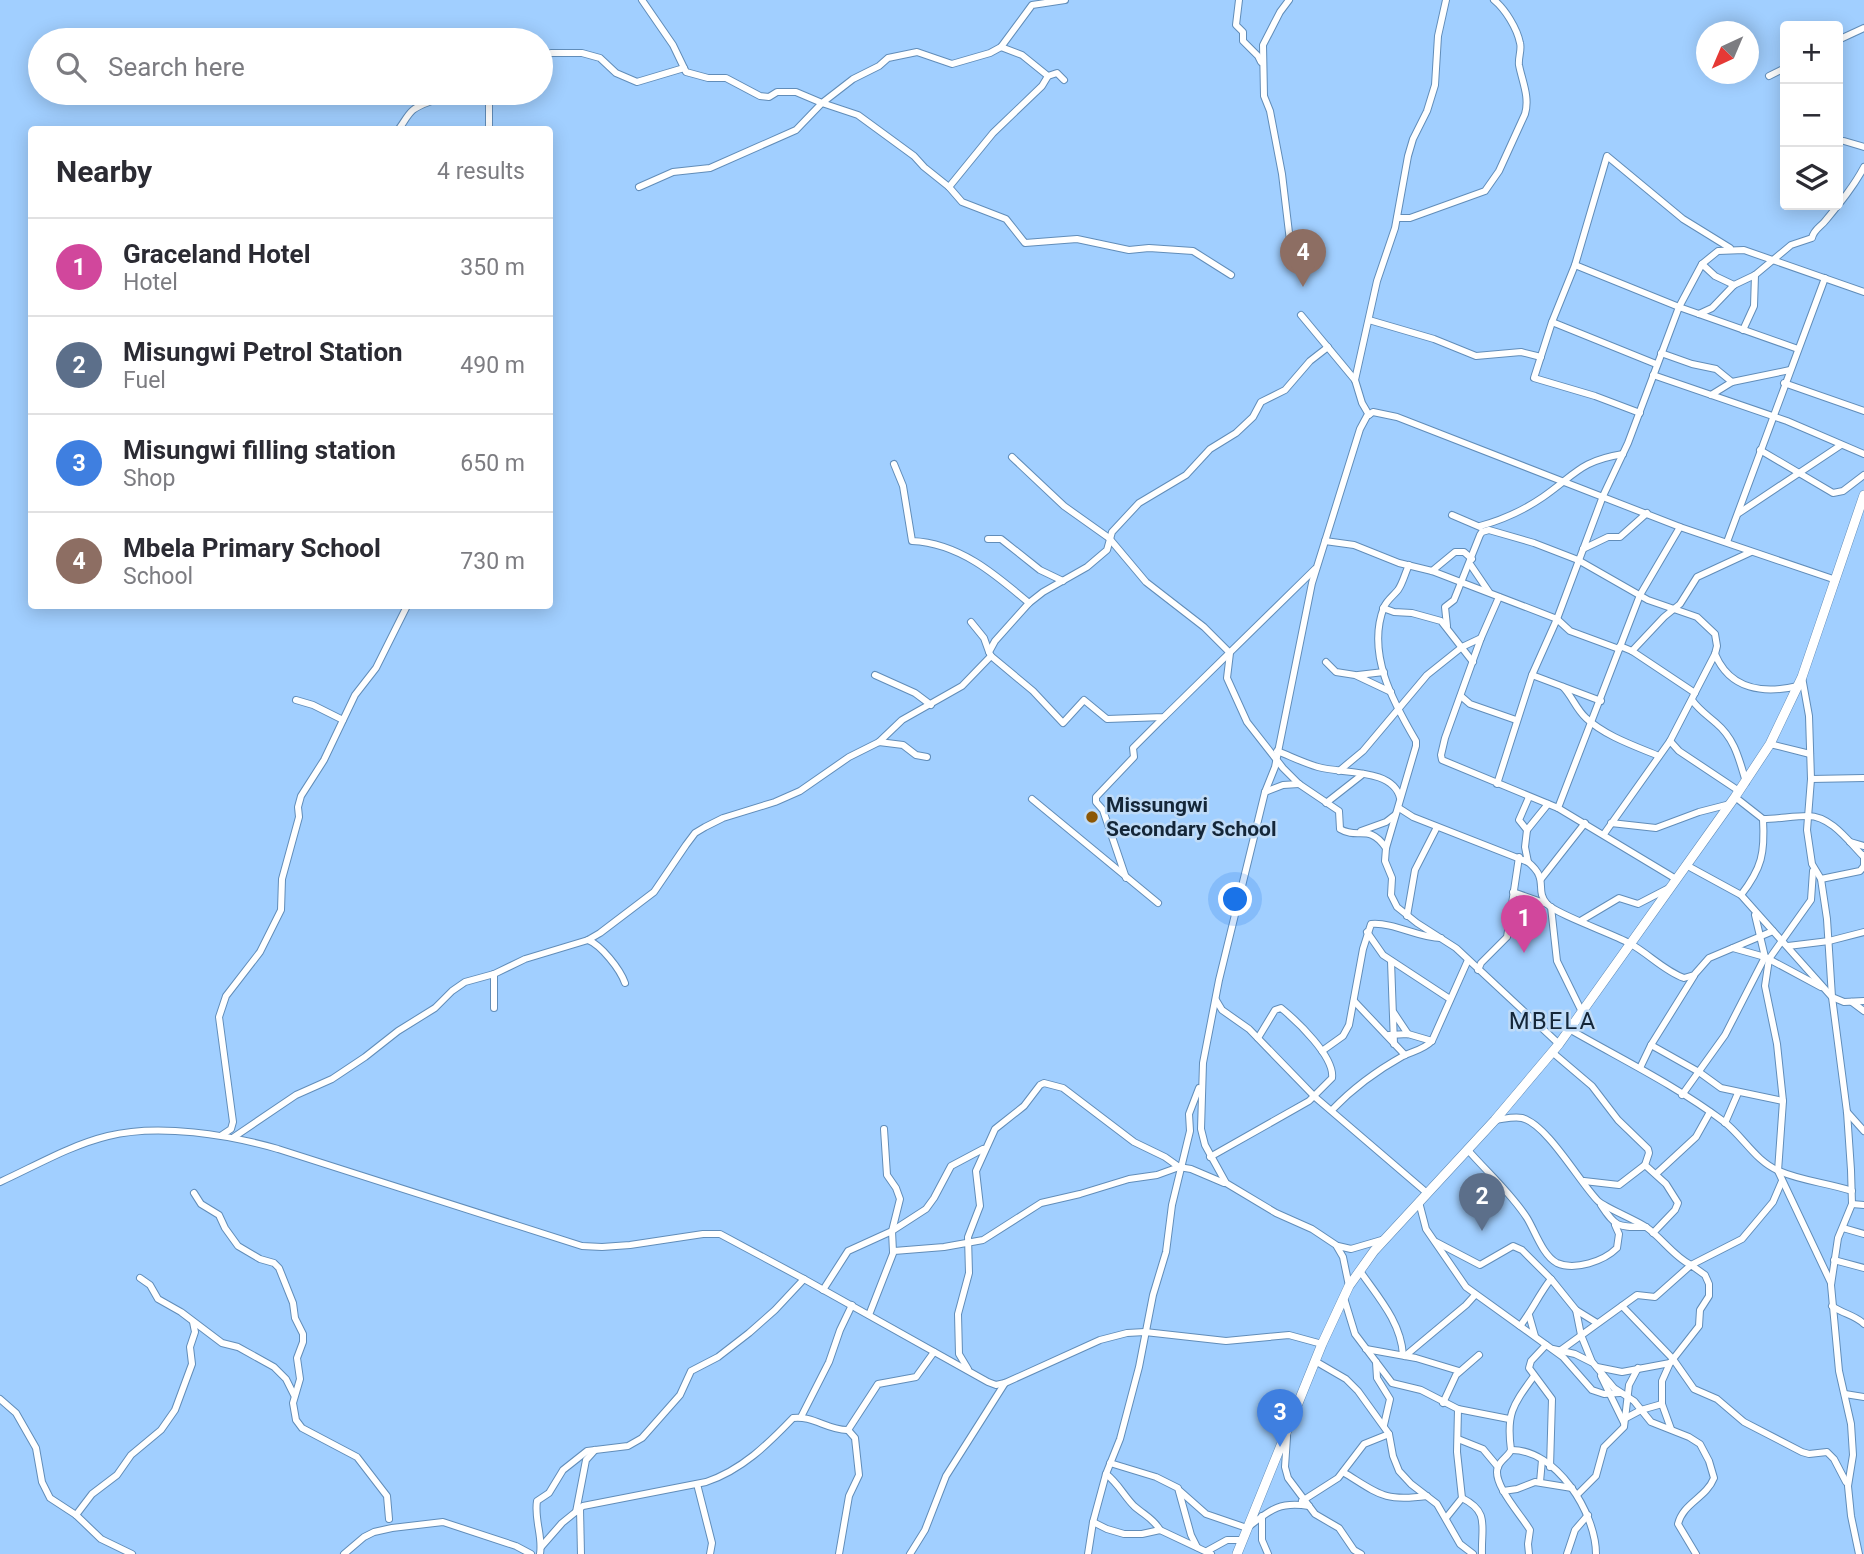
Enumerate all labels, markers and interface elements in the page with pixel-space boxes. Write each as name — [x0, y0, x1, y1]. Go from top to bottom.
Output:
north arrow — [1696, 21, 1759, 84]
map controls — [1780, 21, 1843, 210]
button: + — [1780, 21, 1843, 84]
search box — [28, 28, 553, 105]
icon: search — [52, 48, 90, 86]
text: Search here — [108, 52, 245, 82]
button: − — [1780, 84, 1843, 147]
button: layers — [1780, 147, 1843, 210]
text: Nearby — [56, 154, 152, 189]
text: 4 results — [437, 158, 525, 185]
pin: 4 — [1280, 229, 1326, 287]
text: Graceland Hotel — [123, 239, 311, 269]
text: 1 — [72, 254, 86, 281]
text: 350 m — [460, 254, 525, 281]
text: Hotel — [123, 269, 178, 296]
text: Misungwi Petrol Station — [123, 337, 403, 367]
text: 2 — [72, 352, 86, 379]
text: 490 m — [460, 352, 525, 379]
text: Fuel — [123, 367, 166, 394]
text: Misungwi filling station — [123, 435, 396, 465]
text: 3 — [72, 450, 86, 477]
text: 650 m — [460, 450, 525, 477]
text: Shop — [123, 465, 175, 492]
text: Mbela Primary School — [123, 533, 381, 563]
text: 4 — [72, 548, 86, 575]
text: 730 m — [460, 548, 525, 575]
text: School — [123, 563, 193, 590]
place label: Missungwi Secondary School — [1106, 793, 1276, 841]
marker: Missungwi Secondary School — [1084, 809, 1100, 825]
your location — [1218, 882, 1252, 916]
pin: 1 — [1501, 895, 1547, 953]
district label: MBELA — [1509, 1007, 1597, 1035]
pin: 2 — [1459, 1173, 1505, 1231]
pin: 3 — [1257, 1389, 1303, 1447]

